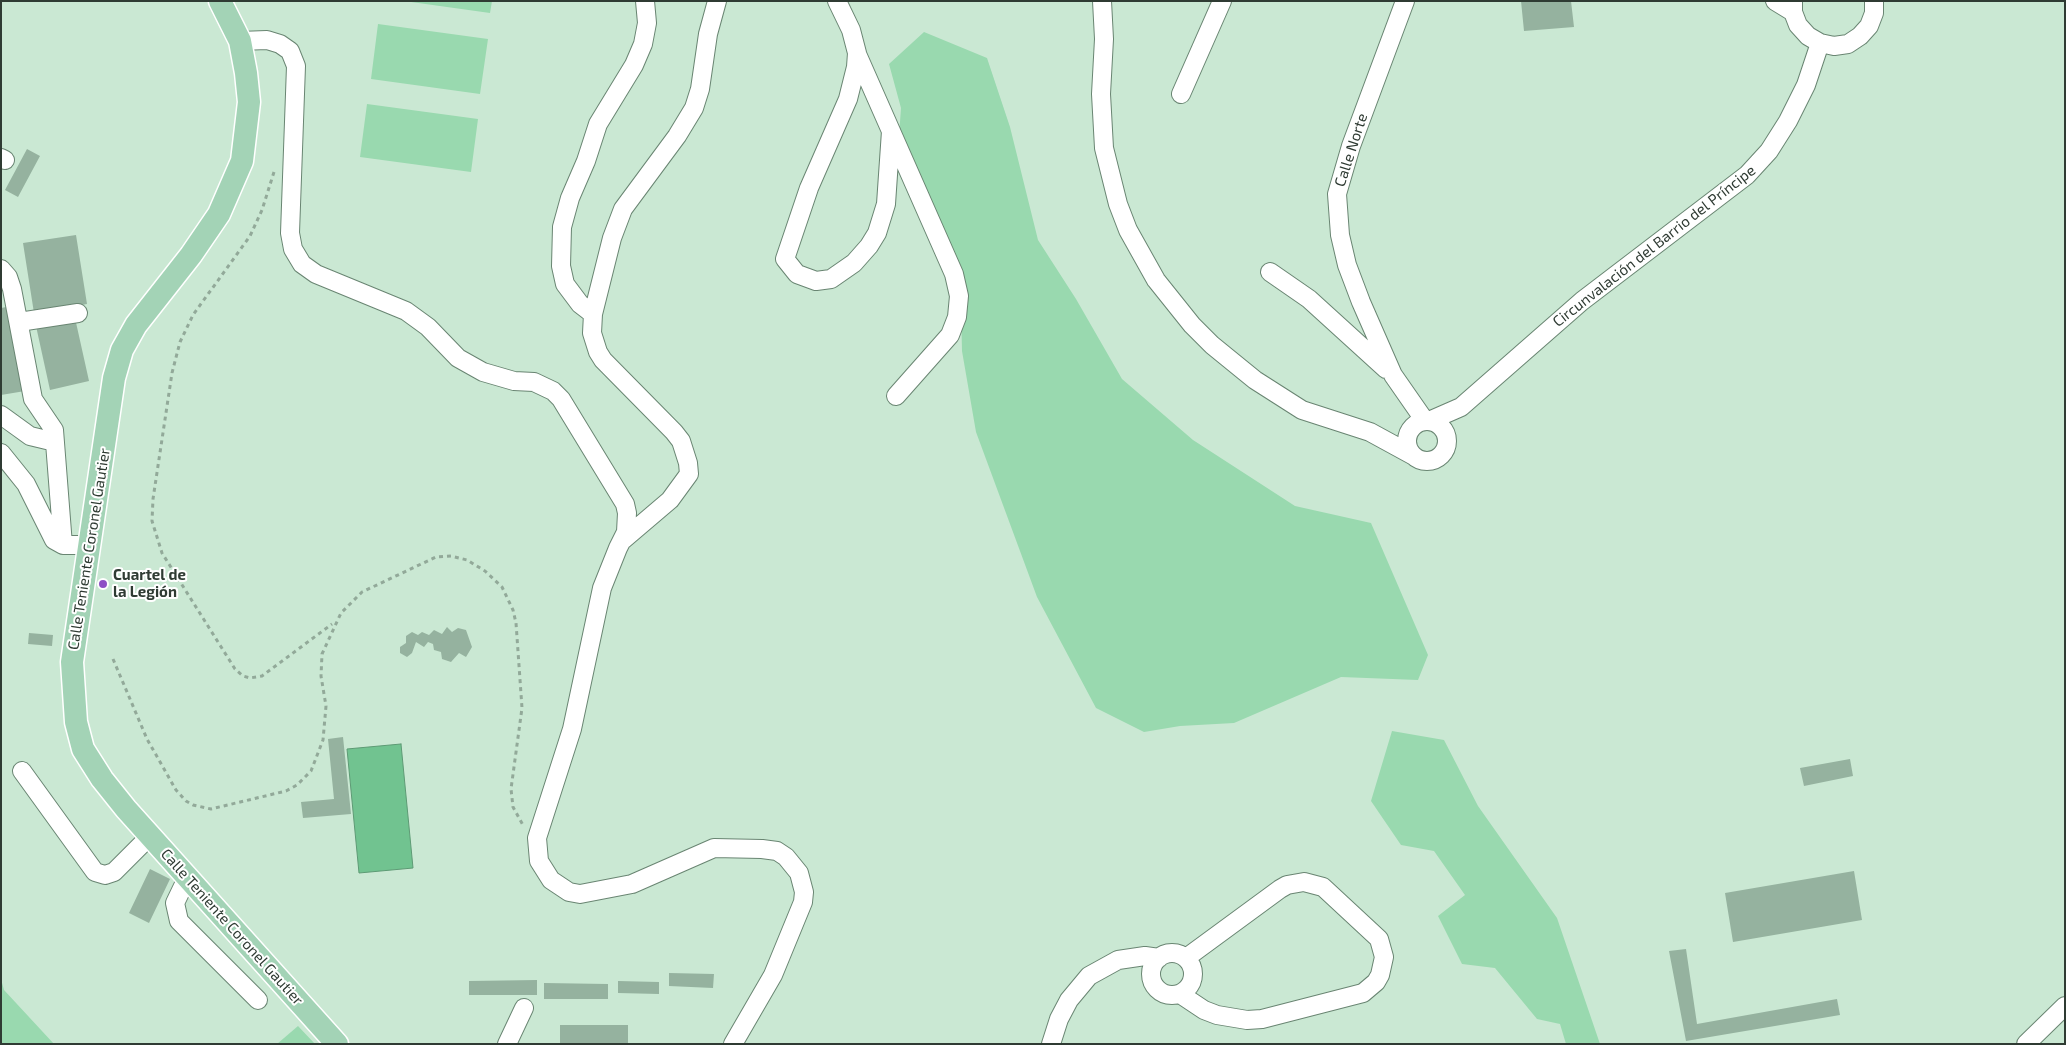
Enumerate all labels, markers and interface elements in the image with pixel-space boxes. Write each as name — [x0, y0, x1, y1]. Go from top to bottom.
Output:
street label: Calle Norte — [1331, 111, 1371, 189]
street label: Circunvalación del Barrio del Príncipe — [1549, 161, 1759, 331]
street label: Calle Teniente Coronel Gautier — [64, 447, 114, 651]
place label: Cuartel de la Legión — [113, 566, 186, 601]
marker: Cuartel de la Legión — [97, 578, 109, 590]
street label: Calle Teniente Coronel Gautier — [157, 845, 307, 1009]

